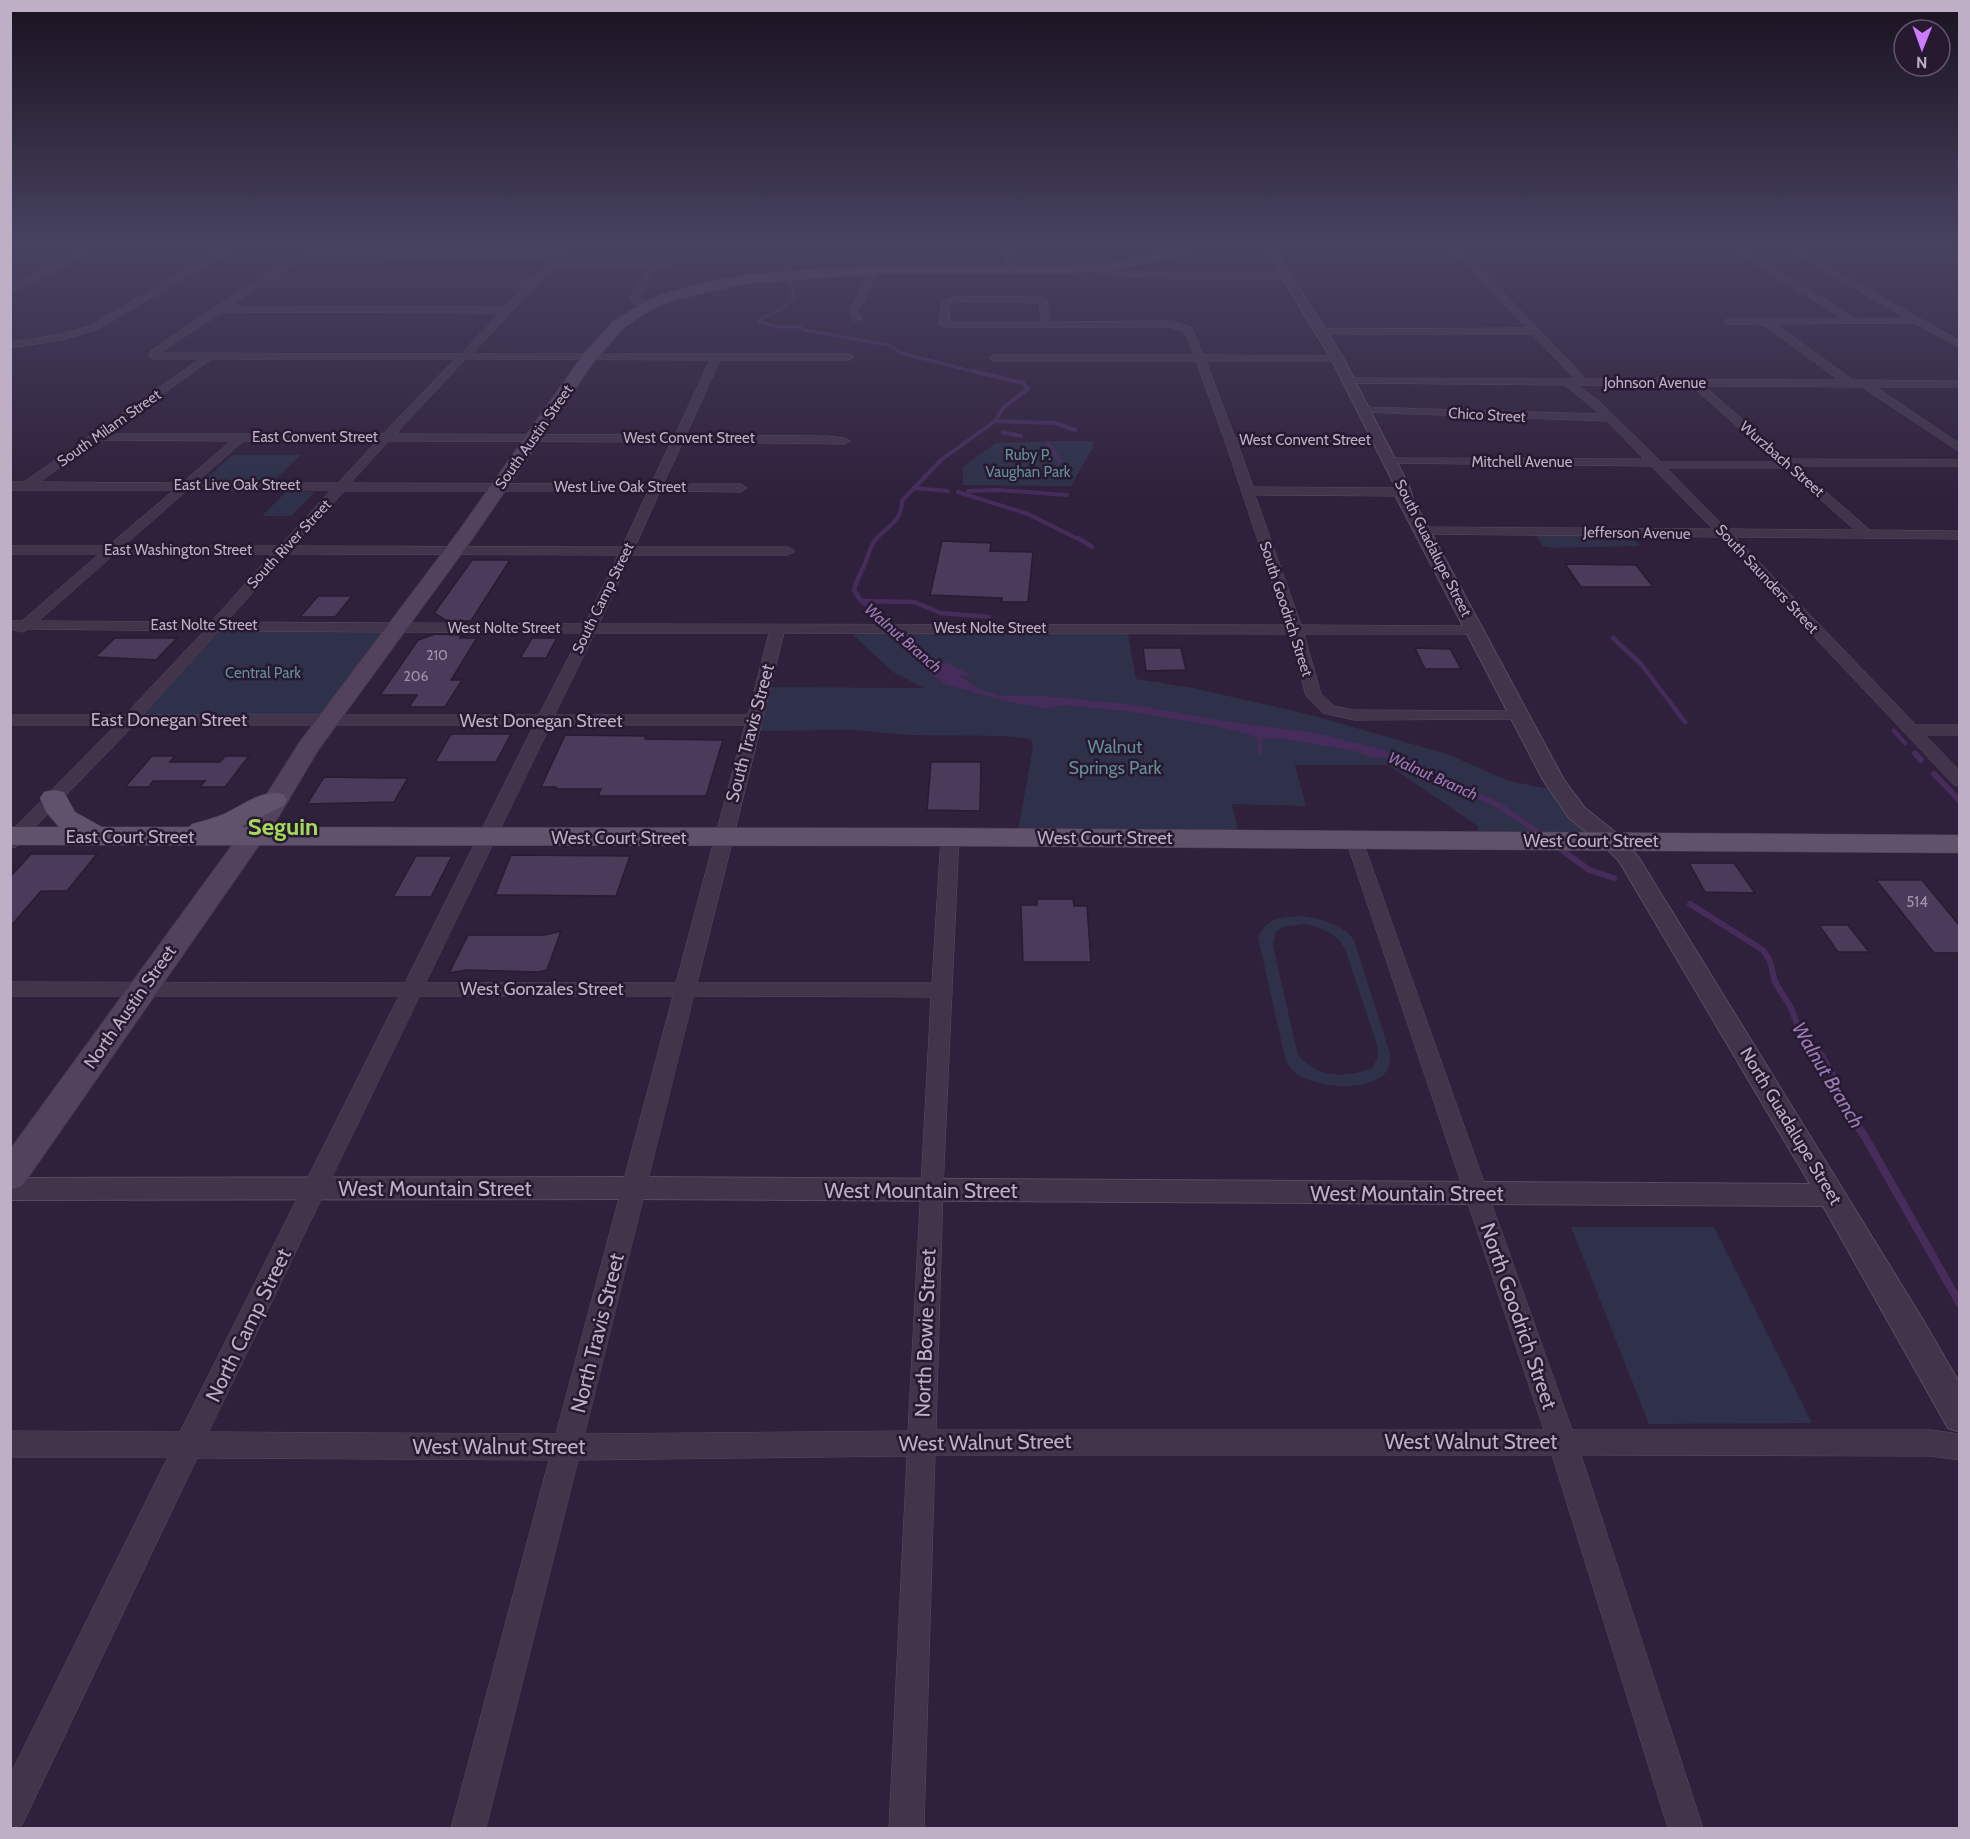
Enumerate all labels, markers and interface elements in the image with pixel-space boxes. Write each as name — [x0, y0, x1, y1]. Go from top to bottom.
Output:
north arrow — [1892, 18, 1952, 78]
text: N — [1916, 53, 1928, 72]
street label: Johnson Avenue — [1603, 374, 1706, 392]
street label: South Austin Street — [491, 381, 577, 493]
street label: South Milam Street — [54, 386, 164, 470]
street label: Chico Street — [1448, 404, 1526, 426]
street label: Wurzbach Street — [1736, 417, 1828, 501]
street label: East Convent Street — [252, 428, 378, 446]
street label: West Convent Street — [623, 429, 755, 447]
street label: West Convent Street — [1239, 431, 1371, 449]
park label: Ruby P. Vaughan Park — [985, 446, 1071, 481]
street label: Mitchell Avenue — [1472, 453, 1573, 471]
street label: East Live Oak Street — [174, 476, 300, 494]
street label: South Guadalupe Street — [1391, 476, 1475, 620]
street label: West Live Oak Street — [554, 478, 686, 496]
street label: South River Street — [243, 496, 335, 592]
street label: South Saunders Street — [1712, 521, 1822, 637]
street label: Jefferson Avenue — [1582, 523, 1691, 543]
street label: South Goodrich Street — [1256, 539, 1316, 679]
street label: South Camp Street — [568, 540, 638, 656]
street label: East Washington Street — [104, 541, 252, 559]
water label: Walnut Branch — [861, 599, 945, 677]
street label: East Nolte Street — [151, 616, 257, 634]
street label: West Nolte Street — [448, 619, 560, 637]
street label: West Nolte Street — [934, 619, 1046, 637]
house number: 210 — [426, 646, 448, 664]
street label: South Travis Street — [721, 662, 779, 804]
park label: Central Park — [225, 664, 301, 682]
house number: 206 — [403, 667, 429, 685]
street label: East Donegan Street — [91, 709, 247, 731]
street label: West Donegan Street — [459, 710, 623, 732]
park label: Walnut Springs Park — [1069, 736, 1162, 779]
water label: Walnut Branch — [1385, 748, 1481, 804]
district label: Seguin — [248, 812, 318, 841]
street label: East Court Street — [66, 826, 194, 848]
street label: West Court Street — [551, 827, 687, 849]
street label: West Court Street — [1037, 827, 1173, 849]
street label: West Court Street — [1523, 830, 1659, 852]
house number: 514 — [1906, 893, 1928, 911]
street label: North Austin Street — [79, 941, 181, 1073]
street label: West Gonzales Street — [460, 978, 624, 1000]
water label: Walnut Branch — [1787, 1018, 1869, 1132]
street label: North Guadalupe Street — [1735, 1043, 1847, 1209]
street label: West Mountain Street — [338, 1176, 532, 1201]
street label: West Mountain Street — [824, 1178, 1018, 1203]
street label: West Mountain Street — [1310, 1181, 1504, 1206]
street label: North Goodrich Street — [1475, 1220, 1563, 1412]
street label: North Camp Street — [200, 1244, 296, 1406]
street label: North Bowie Street — [910, 1248, 940, 1418]
street label: North Travis Street — [565, 1251, 629, 1415]
street label: West Walnut Street — [898, 1428, 1072, 1456]
street label: West Walnut Street — [1385, 1429, 1557, 1454]
street label: West Walnut Street — [413, 1434, 585, 1459]

